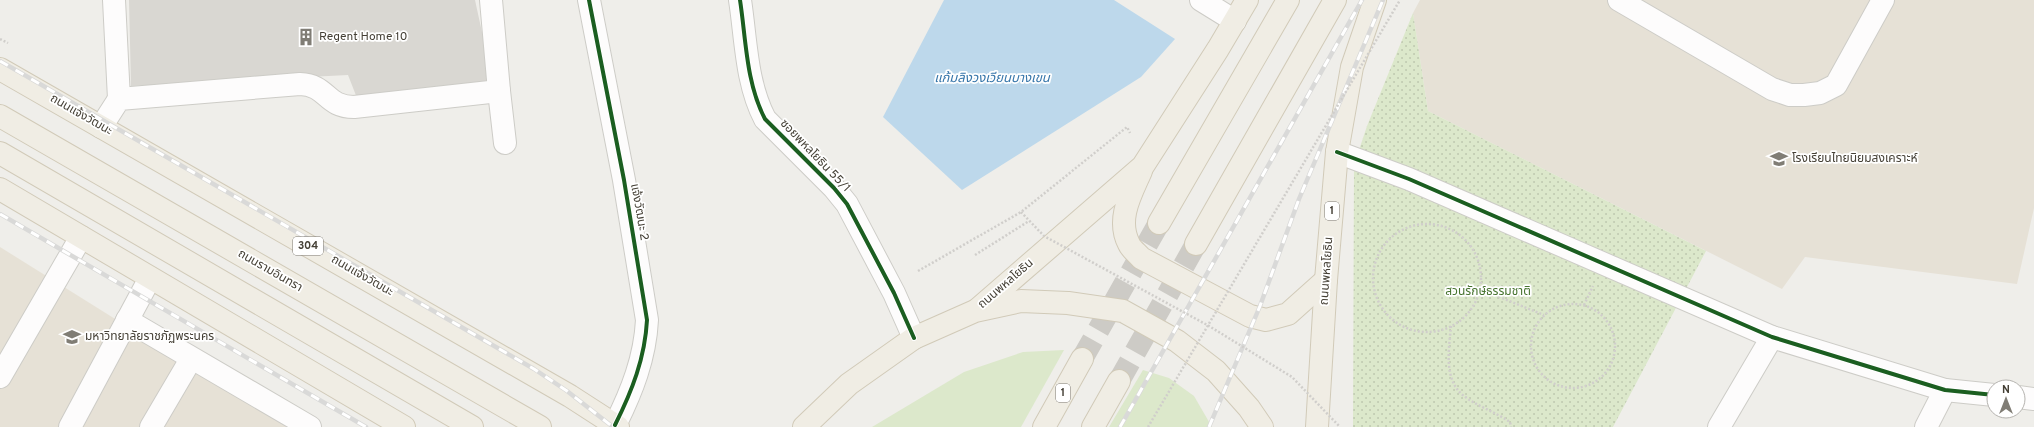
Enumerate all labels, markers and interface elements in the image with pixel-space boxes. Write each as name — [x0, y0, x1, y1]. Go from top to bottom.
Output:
building icon: Regent Home 10 — [296, 27, 316, 47]
place label: Regent Home 10 — [319, 29, 407, 45]
water label: แก้มลิงวงเวียนบางเขน — [934, 71, 1051, 87]
street label: ถนนแจ้งวัฒนะ — [47, 91, 115, 139]
street label: ซอยพหลโยธิน 55/1 — [776, 116, 854, 196]
school or university icon: โรงเรียนไทยนิยมสงเคราะห์ — [1769, 149, 1789, 169]
place label: โรงเรียนไทยนิยมสงเคราะห์ — [1792, 151, 1918, 167]
street label: แจ้งวัฒนะ 2 — [626, 182, 652, 242]
road number: 1 — [1325, 202, 1339, 220]
street label: ถนนพหลโยธิน — [1317, 236, 1337, 306]
road number: 304 — [293, 237, 323, 255]
street label: ถนนรามอินทรา — [235, 246, 305, 296]
street label: ถนนแจ้งวัฒนะ — [328, 252, 396, 300]
street label: ถนนพหลโยธิน — [975, 255, 1037, 313]
park label: สวนรักษ์ธรรมชาติ — [1445, 284, 1531, 300]
school or university icon: มหาวิทยาลัยราชภัฏพระนคร — [62, 327, 82, 347]
place label: มหาวิทยาลัยราชภัฏพระนคร — [85, 329, 214, 345]
north arrow — [1986, 379, 2026, 419]
text: N — [2002, 383, 2010, 397]
road number: 1 — [1056, 384, 1070, 402]

